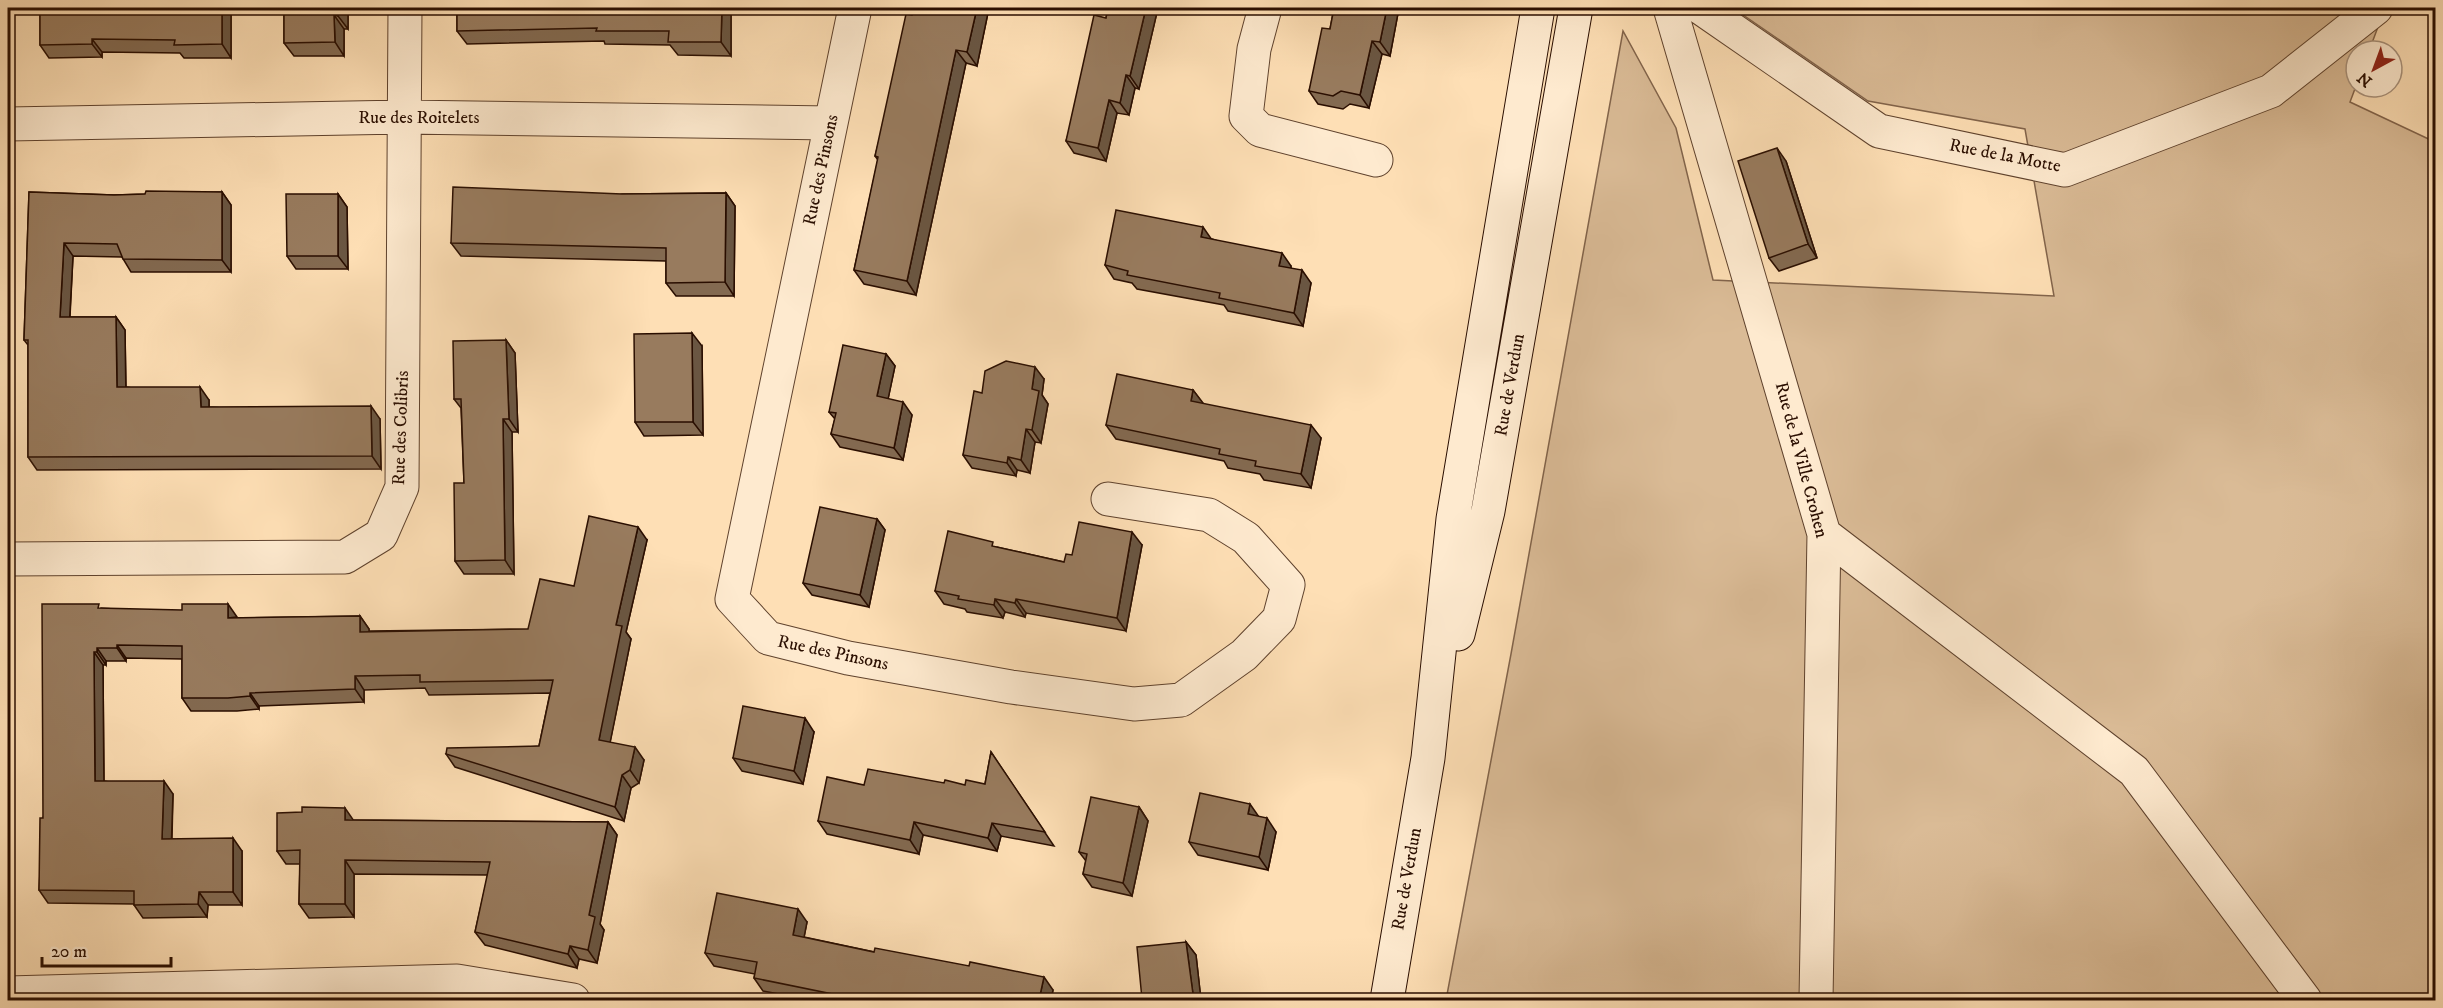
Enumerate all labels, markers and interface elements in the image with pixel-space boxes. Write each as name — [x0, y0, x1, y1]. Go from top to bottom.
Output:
north arrow — [2344, 39, 2404, 99]
text: N — [2353, 68, 2376, 91]
street label: Rue des Roitelets — [358, 107, 480, 129]
street label: Rue des Pinsons — [798, 112, 844, 228]
street label: Rue de la Motte — [1947, 134, 2063, 178]
street label: Rue de Verdun — [1490, 331, 1530, 438]
street label: Rue des Colibris — [388, 370, 414, 486]
street label: Rue de la Ville Crohen — [1770, 380, 1833, 541]
street label: Rue des Pinsons — [775, 630, 891, 676]
street label: Rue de Verdun — [1387, 825, 1427, 932]
scale bar — [42, 930, 171, 968]
text: 20 m — [51, 941, 87, 963]

